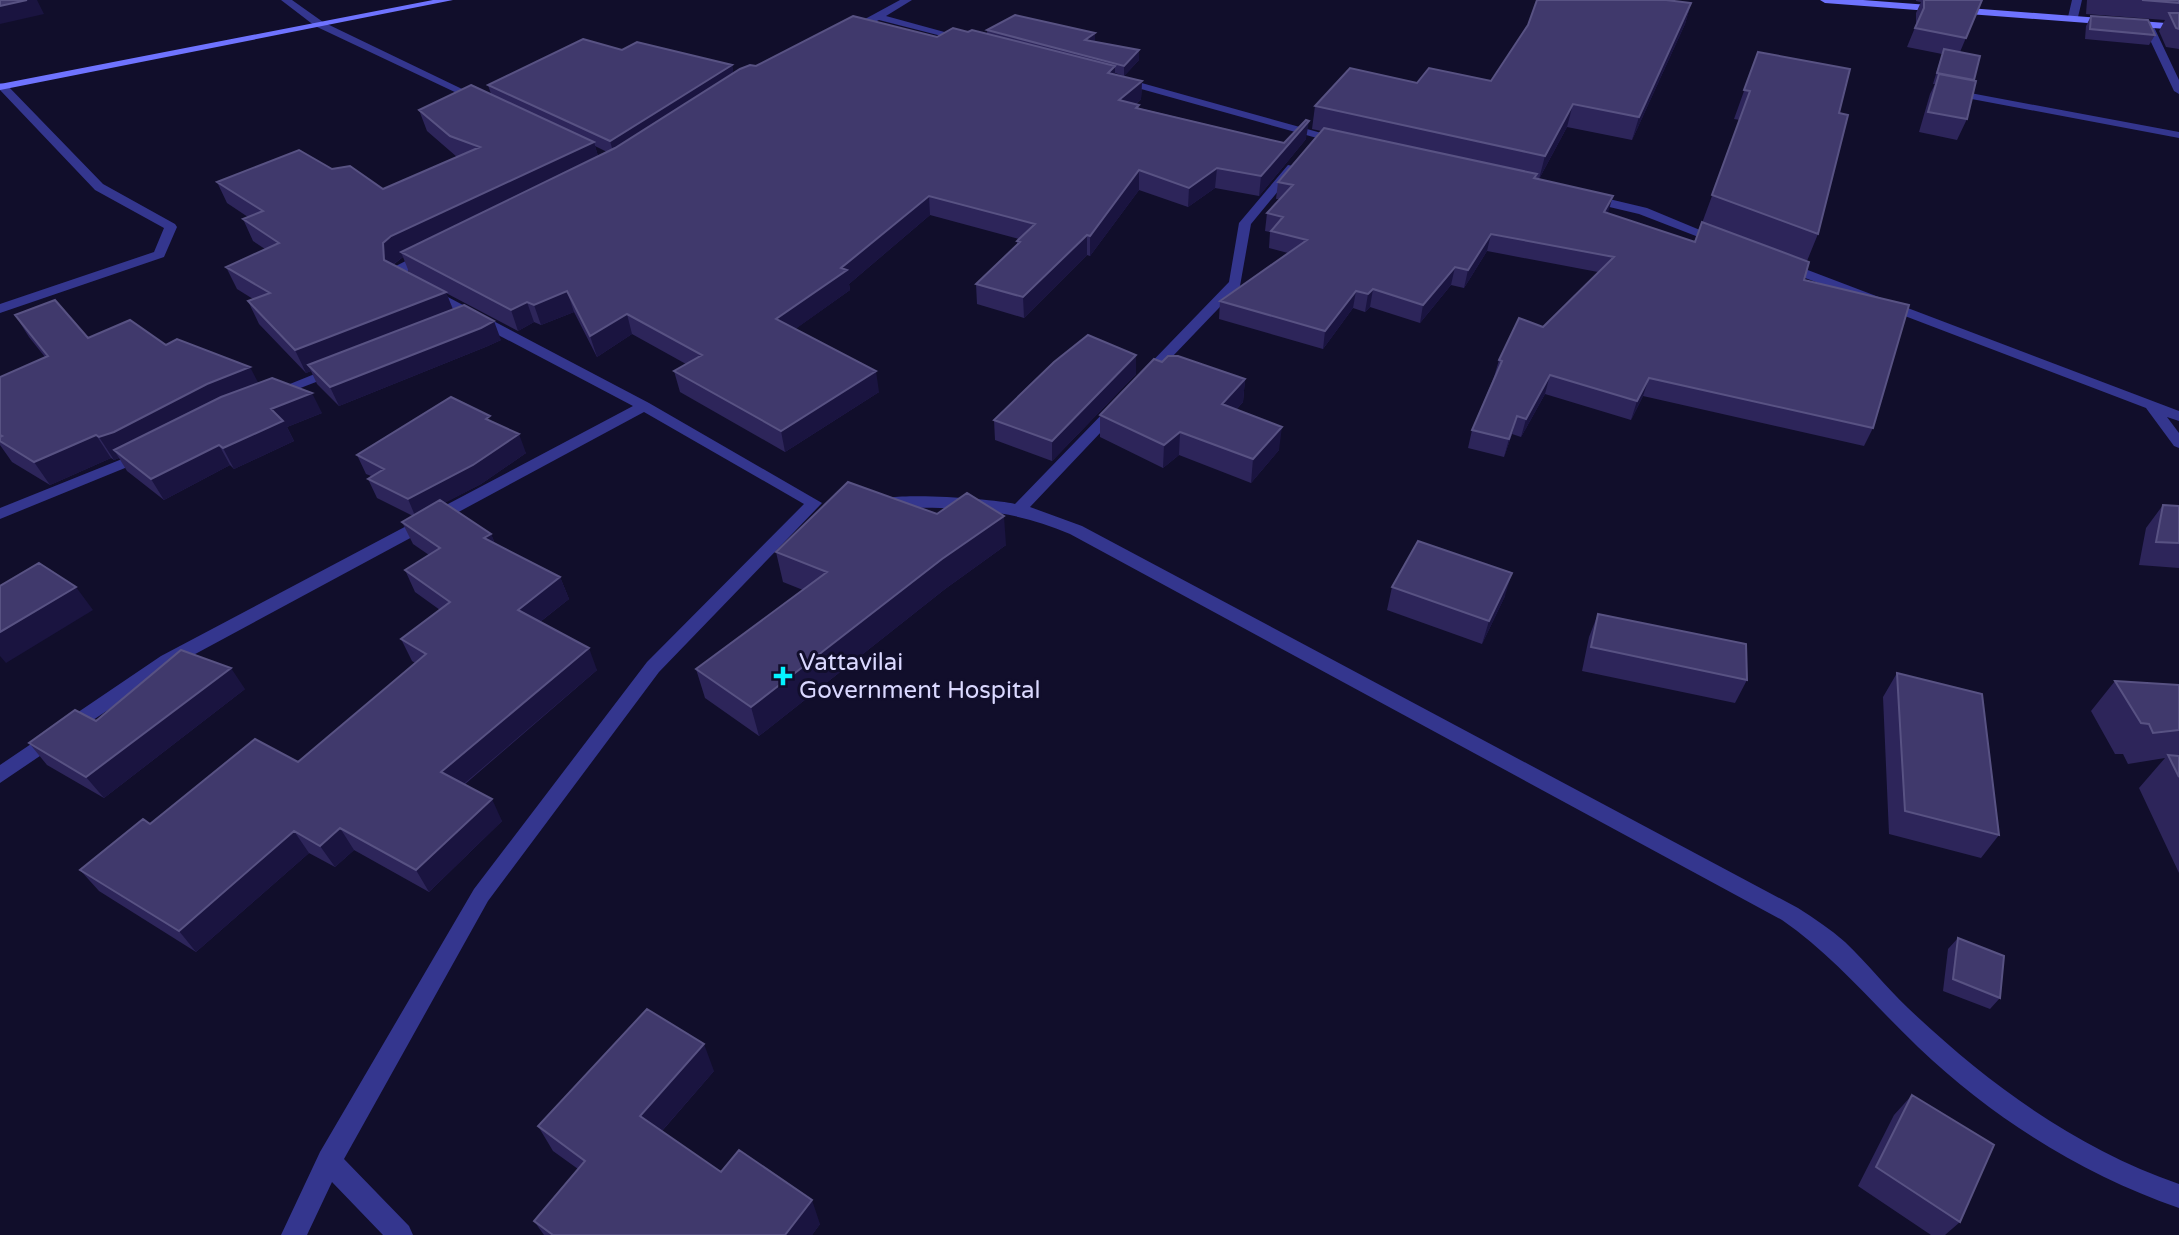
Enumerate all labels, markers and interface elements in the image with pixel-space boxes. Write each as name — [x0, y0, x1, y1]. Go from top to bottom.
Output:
place label: Vattavilai Government Hospital — [799, 648, 1041, 705]
marker: Vattavilai Government Hospital — [773, 666, 793, 686]

